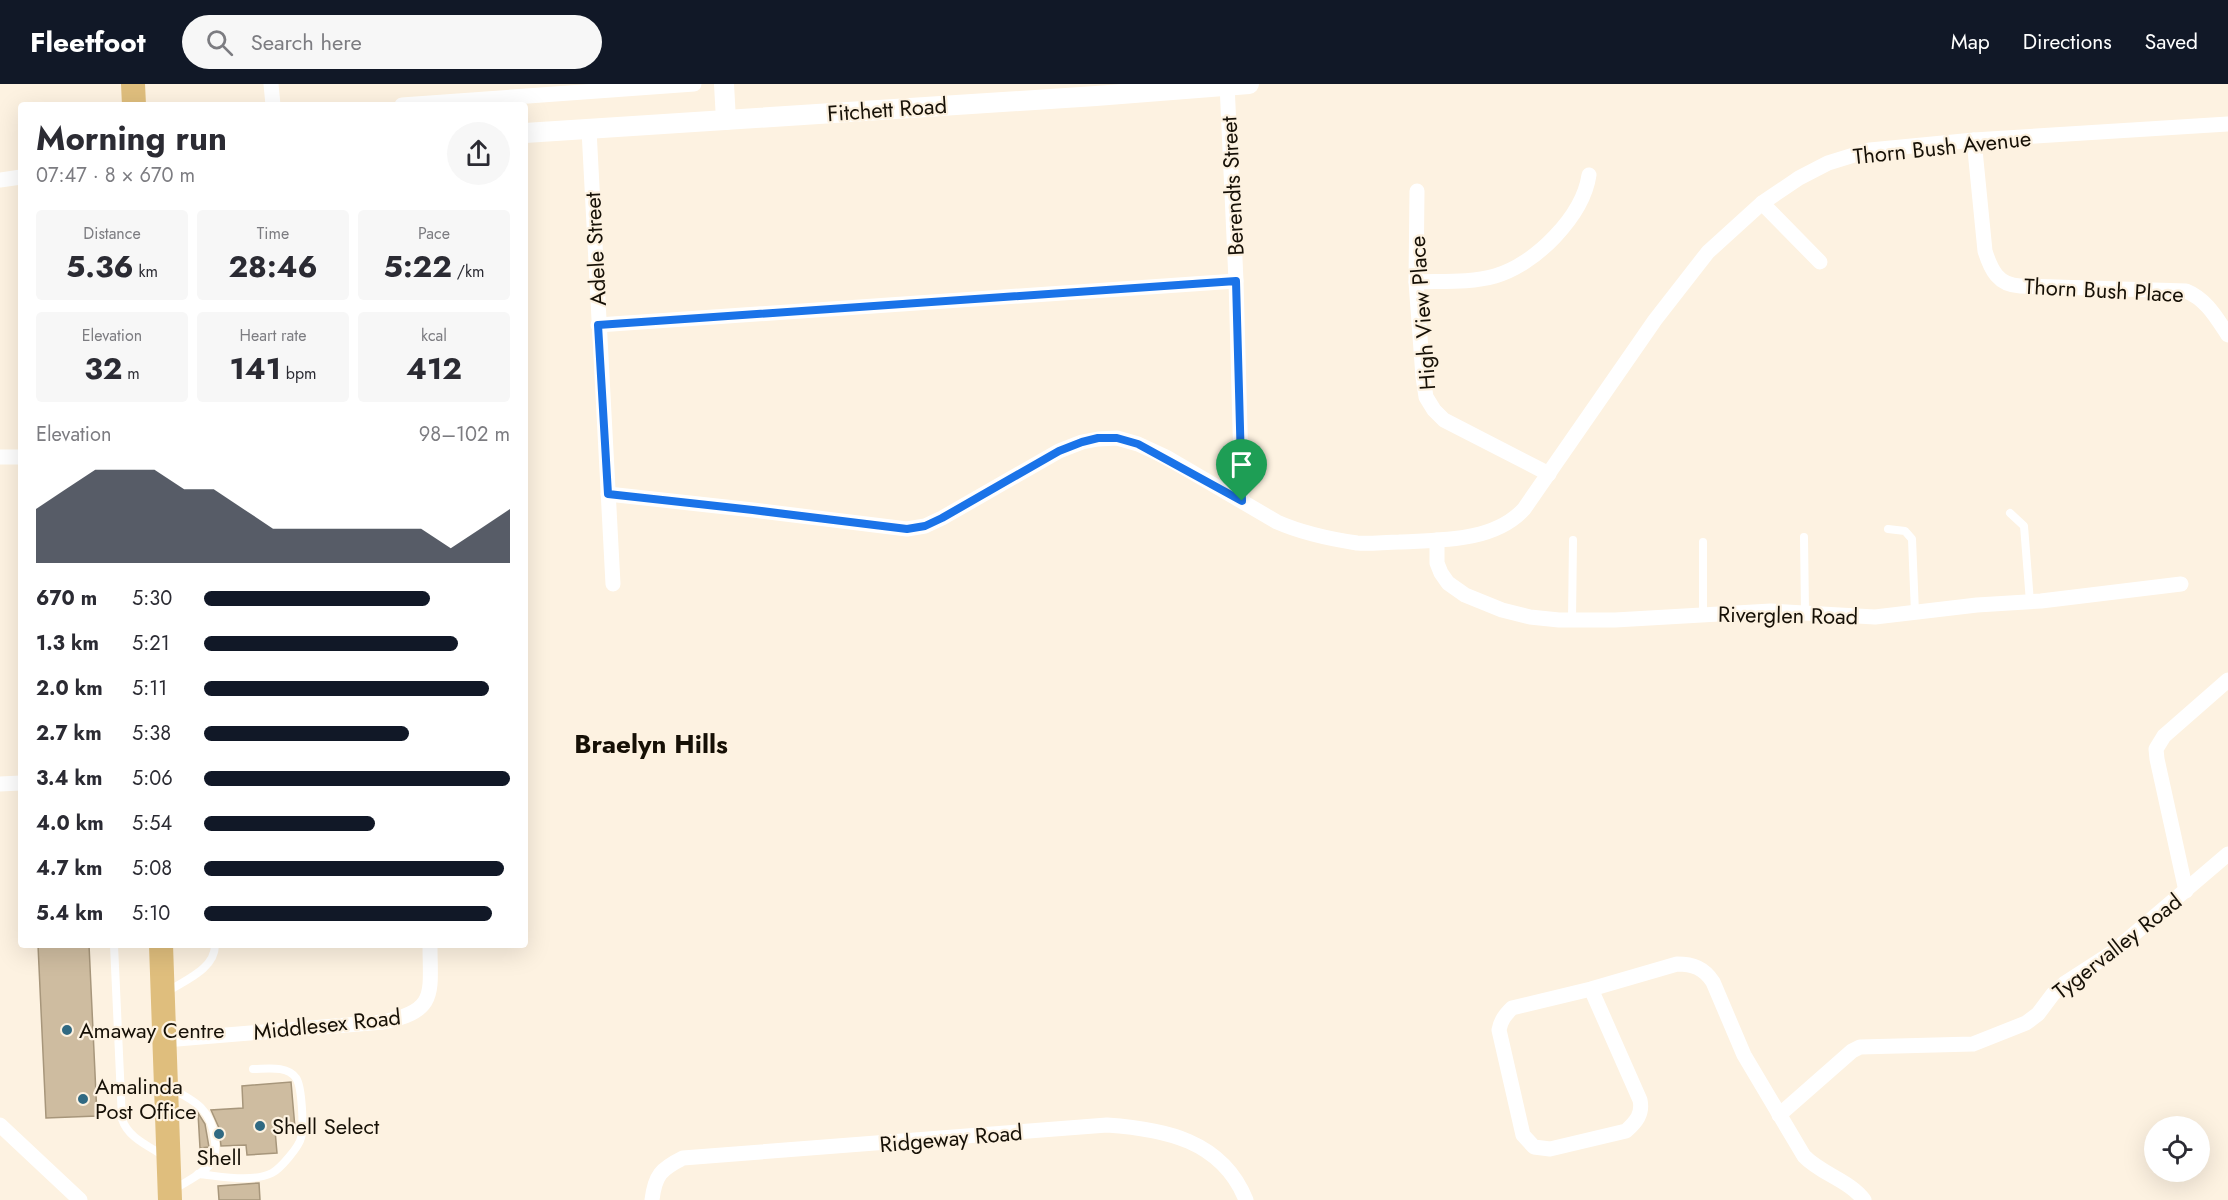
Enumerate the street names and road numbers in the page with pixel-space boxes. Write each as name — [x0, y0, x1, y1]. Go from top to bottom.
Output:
street label: Fitchett Road — [826, 89, 948, 129]
street label: Berendts Street — [1212, 115, 1252, 256]
street label: Thorn Bush Avenue — [1851, 122, 2033, 172]
street label: Adele Street — [576, 191, 614, 307]
street label: High View Place — [1401, 235, 1443, 391]
street label: Thorn Bush Place — [2023, 270, 2185, 310]
street label: Riverglen Road — [1717, 598, 1859, 632]
street label: Tygervalley Road — [2046, 885, 2188, 1007]
street label: Middlesex Road — [252, 1000, 402, 1048]
street label: Ridgeway Road — [878, 1116, 1024, 1160]

